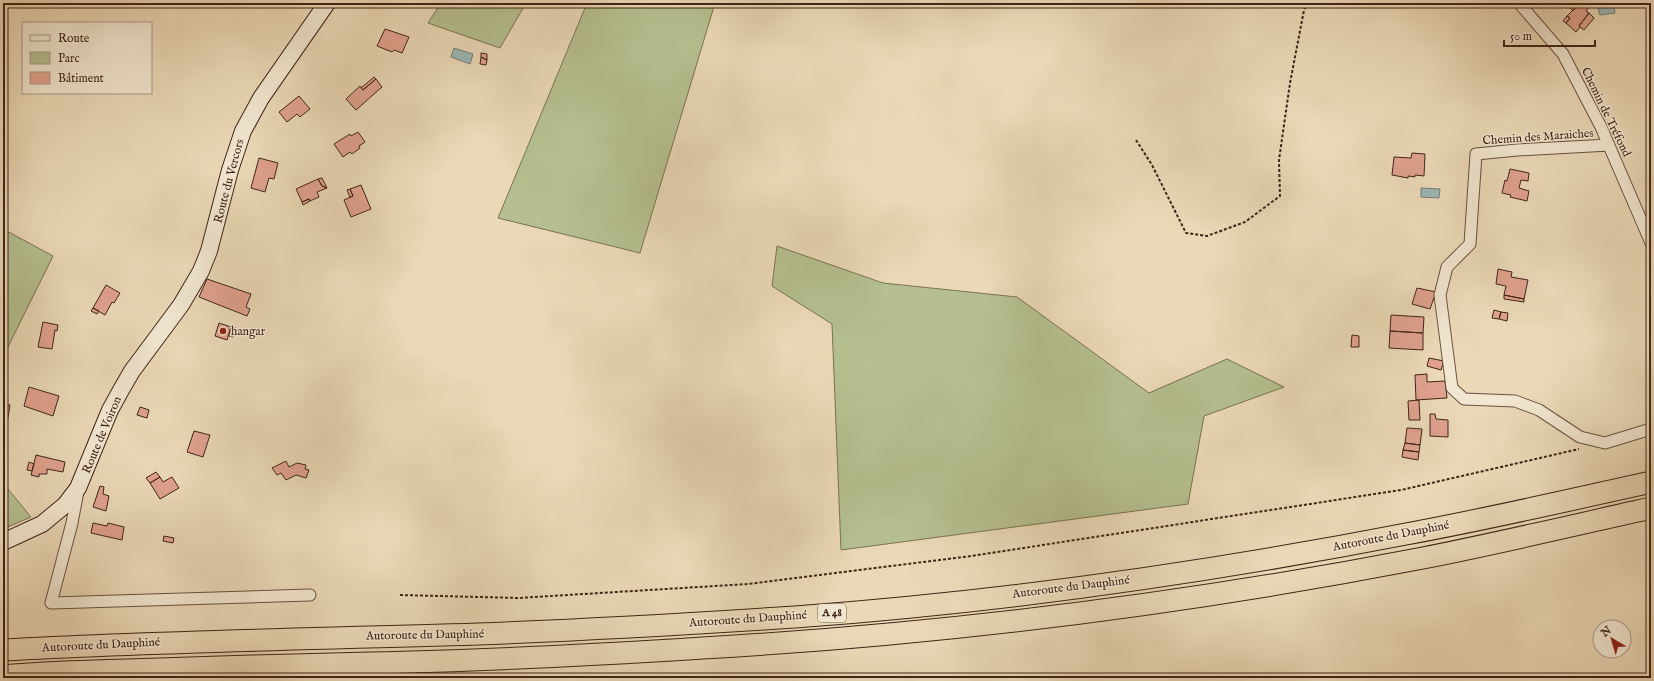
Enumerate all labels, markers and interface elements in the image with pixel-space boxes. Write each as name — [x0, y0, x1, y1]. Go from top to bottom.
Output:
legend — [22, 22, 152, 94]
scale bar — [1504, 22, 1595, 48]
text: 50 m — [1510, 29, 1532, 44]
text: Route — [58, 31, 90, 46]
text: Parc — [58, 51, 80, 66]
street label: Chemin de Tréfond — [1578, 65, 1634, 160]
text: Bâtiment — [58, 71, 104, 86]
street label: Chemin des Maraiches — [1482, 126, 1594, 148]
street label: Route du Vercors — [211, 137, 247, 225]
place label: hangar — [231, 324, 266, 339]
marker: hangar — [218, 326, 228, 336]
street label: Route de Voiron — [79, 394, 125, 476]
street label: Autoroute du Dauphiné — [1330, 517, 1451, 556]
street label: Autoroute du Dauphiné — [1010, 572, 1131, 603]
road number: A 48 — [818, 604, 846, 622]
street label: Autoroute du Dauphiné — [687, 607, 808, 632]
north arrow — [1592, 619, 1632, 659]
text: N — [1598, 623, 1615, 641]
street label: Autoroute du Dauphiné — [365, 626, 485, 645]
street label: Autoroute du Dauphiné — [41, 634, 161, 657]

